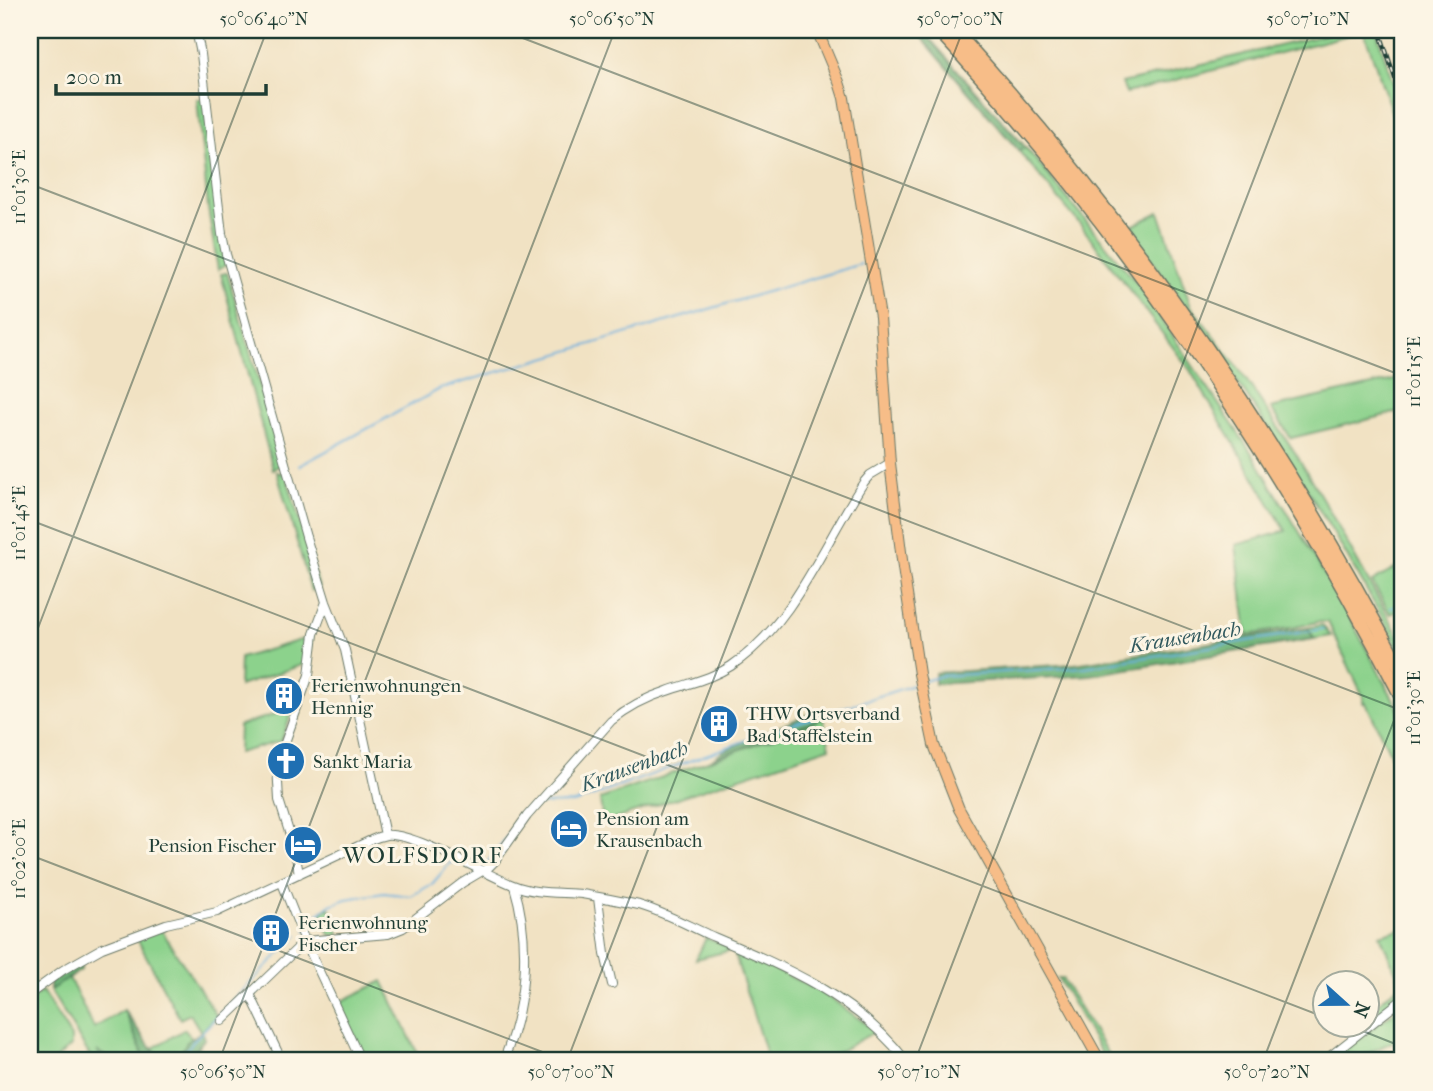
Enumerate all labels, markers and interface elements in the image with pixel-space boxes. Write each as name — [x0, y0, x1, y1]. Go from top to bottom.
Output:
text: 50°06'40"N — [220, 9, 309, 30]
text: 50°06'50"N — [569, 9, 655, 30]
text: 50°07'00"N — [916, 9, 1004, 30]
text: 50°07'10"N — [1266, 9, 1350, 30]
scale bar — [56, 52, 266, 96]
text: 200 m — [66, 65, 122, 89]
text: 11°01'30"E — [9, 150, 30, 224]
text: 11°01'15"E — [1404, 336, 1425, 408]
text: 11°01'45"E — [9, 485, 30, 561]
water label: Krausenbach — [1126, 616, 1243, 658]
text: 11°01'30"E — [1404, 671, 1425, 745]
building icon: Ferienwohnungen Hennig — [263, 675, 305, 717]
place label: Ferienwohnungen Hennig — [311, 675, 461, 719]
building icon: THW Ortsverband Bad Staffelstein — [698, 703, 740, 745]
place label: THW Ortsverband Bad Staffelstein — [746, 703, 901, 747]
water label: Krausenbach — [575, 735, 691, 797]
church icon: Sankt Maria — [265, 740, 307, 782]
place label: Sankt Maria — [313, 751, 412, 773]
hotel icon: Pension am Krausenbach — [548, 808, 590, 850]
place label: Pension am Krausenbach — [596, 808, 703, 852]
text: 11°02'00"E — [9, 819, 30, 899]
hotel icon: Pension Fischer — [282, 824, 324, 866]
place label: Pension Fischer — [148, 835, 277, 857]
district label: WOLFSDORF — [342, 842, 503, 869]
building icon: Ferienwohnung Fischer — [250, 912, 292, 954]
place label: Ferienwohnung Fischer — [298, 912, 429, 956]
north arrow — [1310, 968, 1380, 1038]
text: N — [1348, 999, 1374, 1021]
text: 50°06'50"N — [180, 1062, 266, 1083]
text: 50°07'00"N — [527, 1062, 615, 1083]
text: 50°07'10"N — [877, 1062, 961, 1083]
text: 50°07'20"N — [1224, 1062, 1311, 1083]

